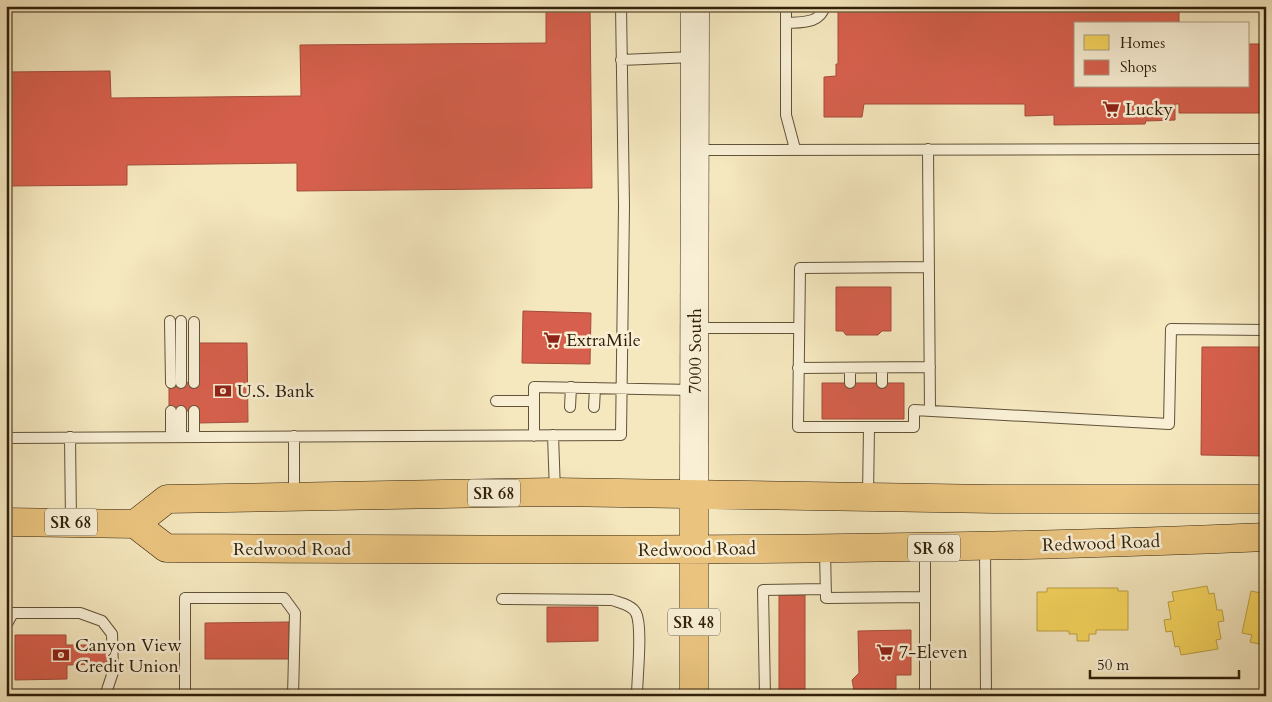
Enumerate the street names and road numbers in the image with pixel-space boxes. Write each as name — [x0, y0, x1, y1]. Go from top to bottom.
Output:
street label: 7000 South — [683, 308, 708, 394]
road number: SR 68 — [468, 479, 520, 506]
road number: SR 68 — [45, 508, 97, 536]
street label: Redwood Road — [1042, 529, 1161, 558]
road number: SR 68 — [908, 534, 960, 562]
street label: Redwood Road — [638, 536, 757, 563]
street label: Redwood Road — [233, 537, 351, 562]
road number: SR 48 — [668, 608, 720, 636]

